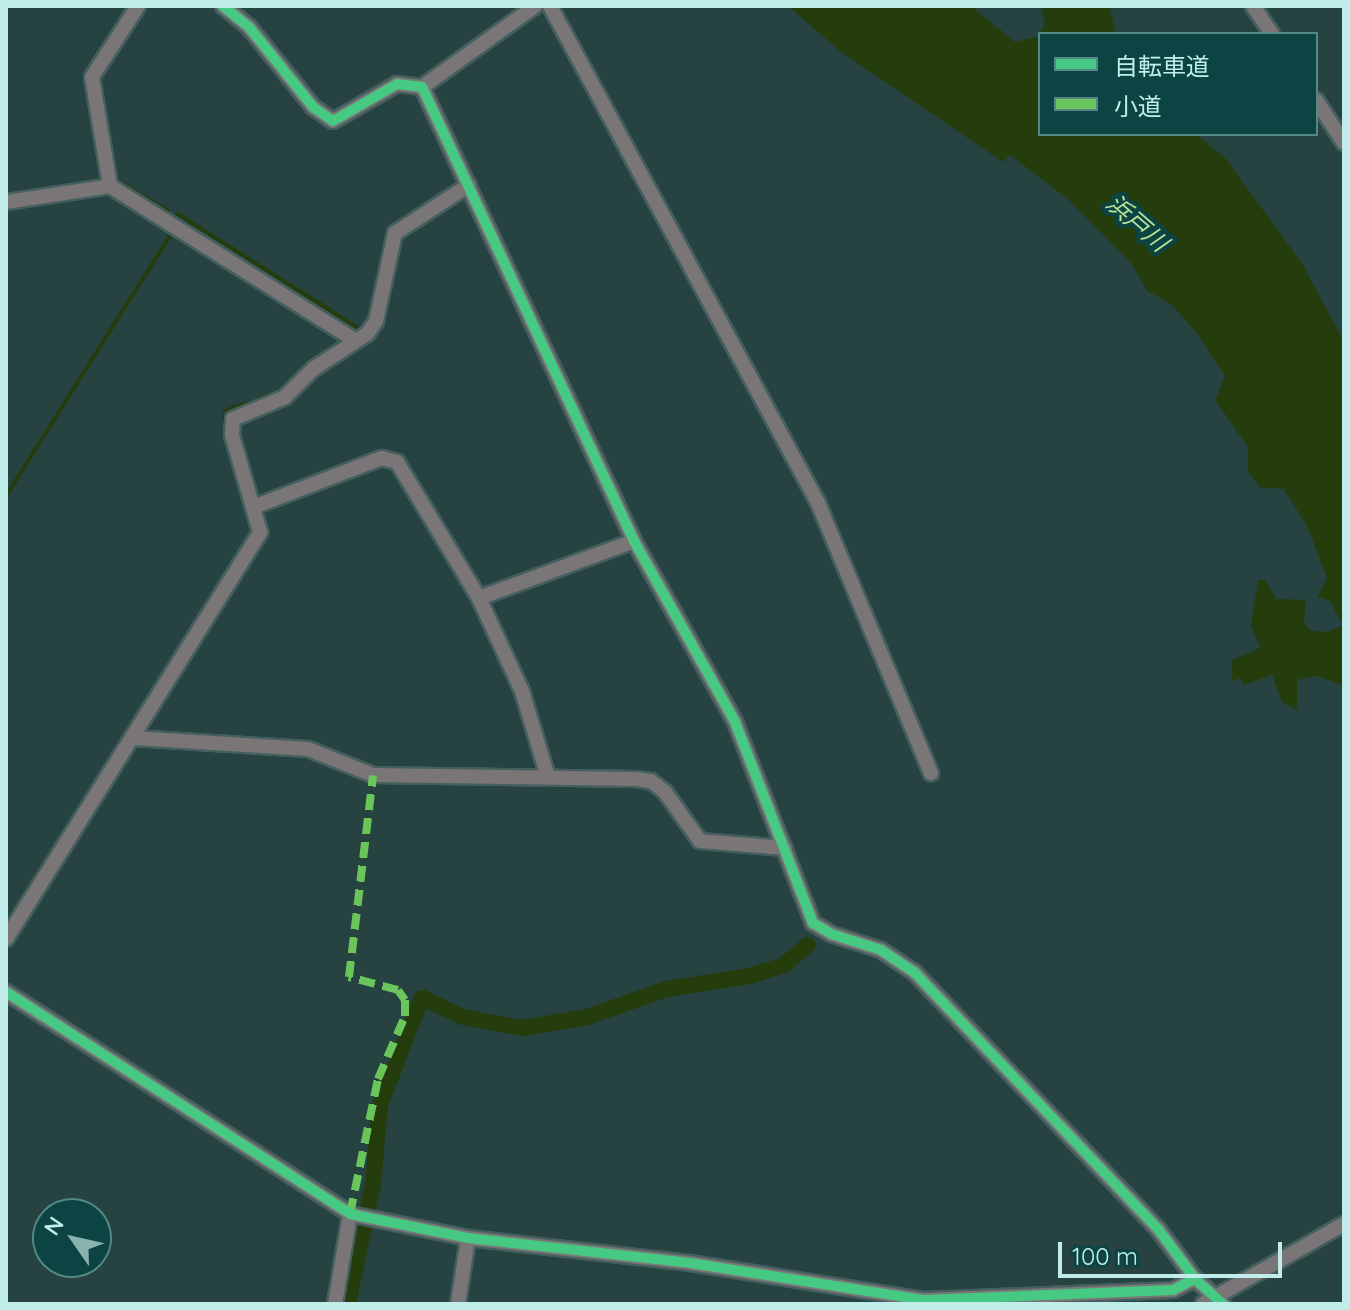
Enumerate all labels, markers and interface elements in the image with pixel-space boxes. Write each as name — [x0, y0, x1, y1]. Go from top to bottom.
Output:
legend — [1038, 32, 1318, 136]
text: 自転車道 — [1114, 51, 1210, 81]
text: 小道 — [1114, 91, 1162, 121]
water label: 浜戸川 — [1100, 189, 1174, 257]
north arrow — [32, 1198, 112, 1278]
text: N — [38, 1211, 70, 1240]
scale bar — [1062, 1226, 1286, 1276]
text: 100 m — [1072, 1241, 1138, 1271]

